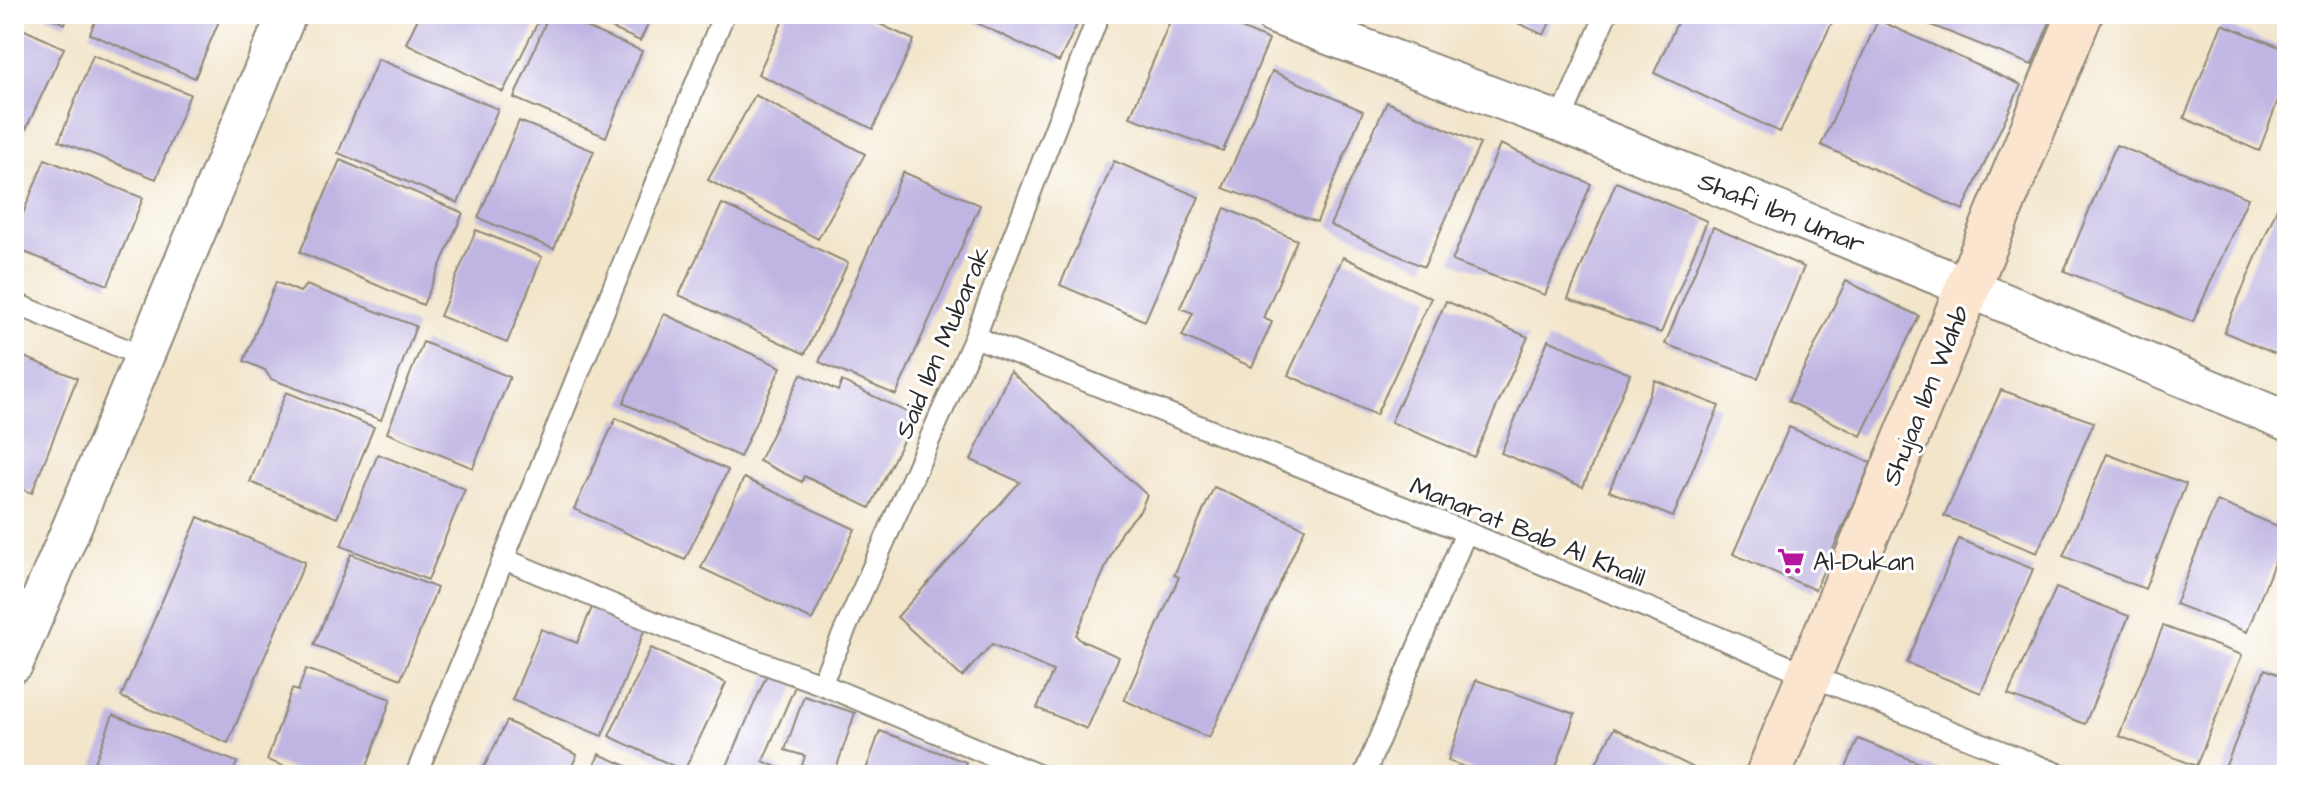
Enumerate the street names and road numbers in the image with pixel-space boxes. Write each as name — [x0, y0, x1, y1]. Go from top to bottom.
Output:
street label: Shafi Ibn Umar — [1693, 163, 1870, 263]
street label: Said Ibn Mubarak — [886, 241, 1000, 444]
street label: Shujaa Ibn Wahb — [1873, 300, 1979, 491]
street label: Manarat Bab Al Khalil — [1404, 468, 1651, 596]

